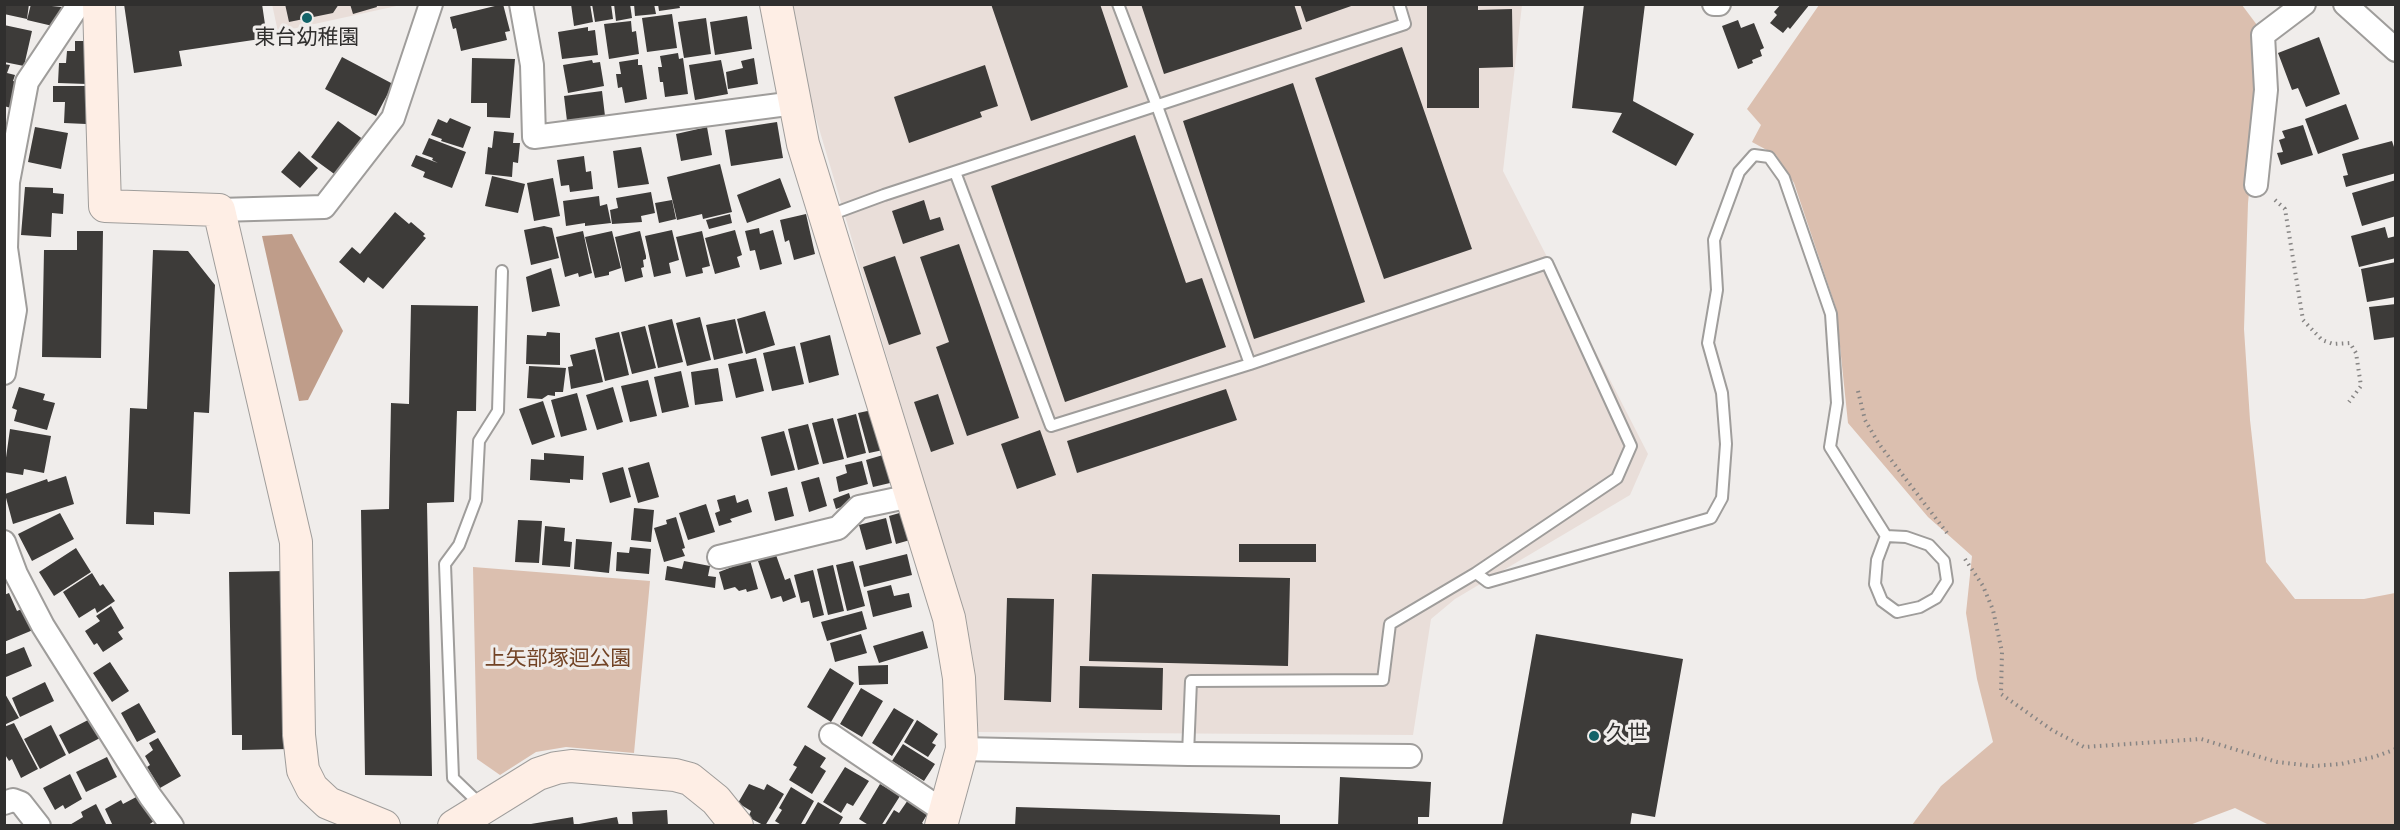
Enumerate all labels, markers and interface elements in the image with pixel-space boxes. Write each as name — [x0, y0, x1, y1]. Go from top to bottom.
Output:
marker: 東台幼稚園 — [300, 11, 314, 25]
place label: 東台幼稚園 — [255, 27, 359, 53]
park label: 上矢部塚迴公園 — [485, 648, 631, 674]
place label: 久世 — [1606, 723, 1648, 749]
marker: 久世 — [1587, 729, 1601, 743]

